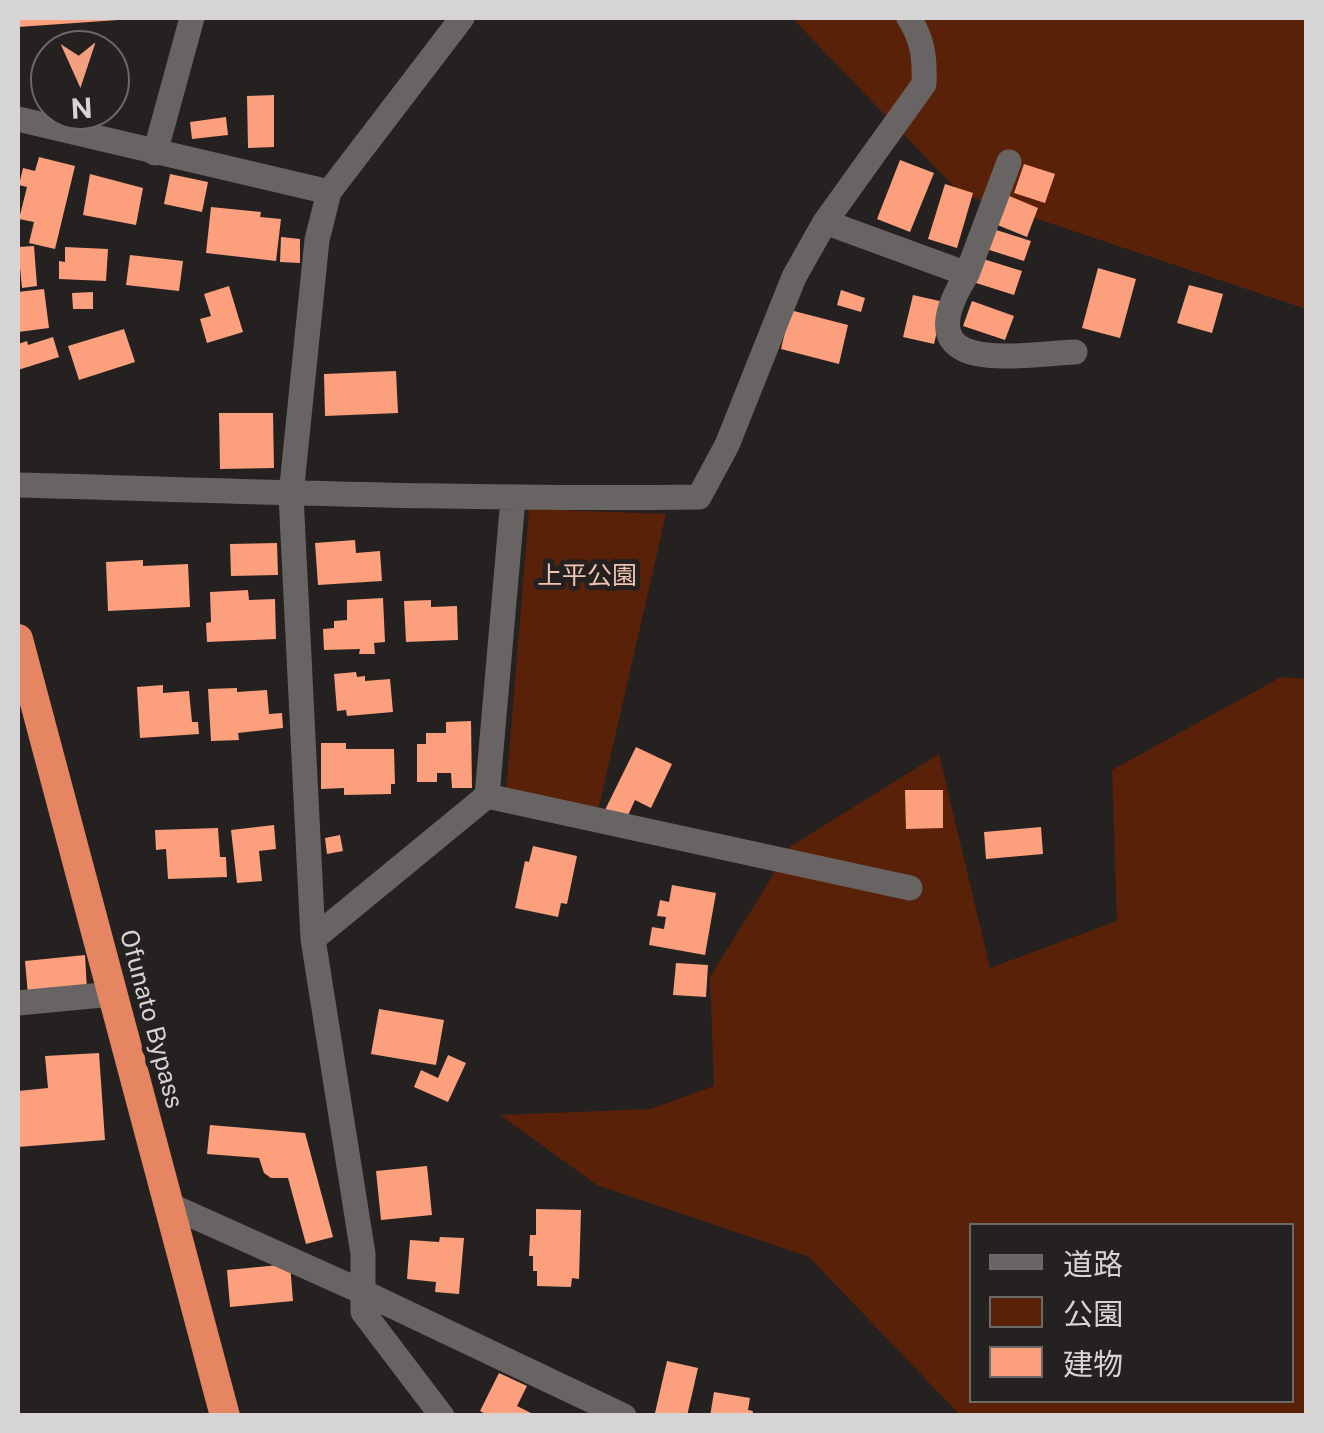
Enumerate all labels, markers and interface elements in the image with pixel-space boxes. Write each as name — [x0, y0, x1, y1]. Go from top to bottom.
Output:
north arrow — [30, 30, 130, 130]
text: N — [70, 91, 93, 126]
park label: 上平公園 — [537, 561, 637, 591]
street label: Ofunato Bypass — [113, 926, 189, 1112]
legend — [969, 1223, 1294, 1403]
text: 道路 — [1063, 1246, 1123, 1282]
text: 公園 — [1063, 1296, 1123, 1332]
text: 建物 — [1063, 1346, 1123, 1382]

